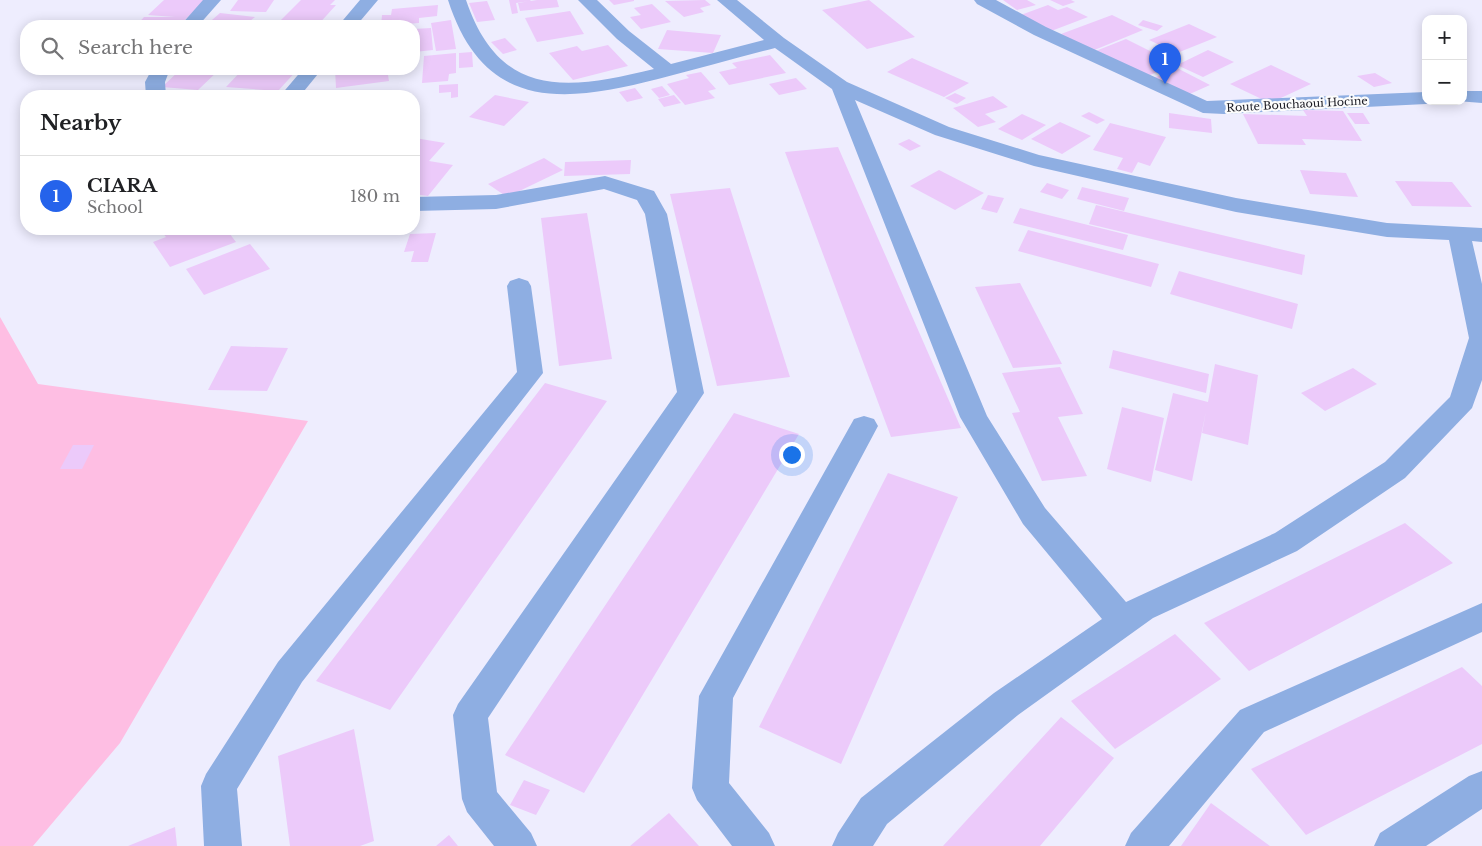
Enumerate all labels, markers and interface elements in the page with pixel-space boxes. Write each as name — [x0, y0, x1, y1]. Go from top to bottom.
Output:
map controls — [1422, 15, 1467, 105]
button: + — [1422, 15, 1467, 60]
search box — [20, 20, 420, 75]
icon: search — [38, 34, 66, 62]
text: Search here — [78, 36, 193, 59]
pin: 1 — [1149, 43, 1181, 84]
button: − — [1422, 60, 1467, 105]
street label: Route Bouchaoui Hocine — [1226, 93, 1368, 115]
text: Nearby — [40, 110, 121, 136]
text: CIARA — [87, 174, 157, 197]
text: 1 — [53, 186, 59, 206]
text: 180 m — [350, 186, 400, 206]
text: School — [87, 197, 143, 217]
your location — [779, 442, 805, 468]

